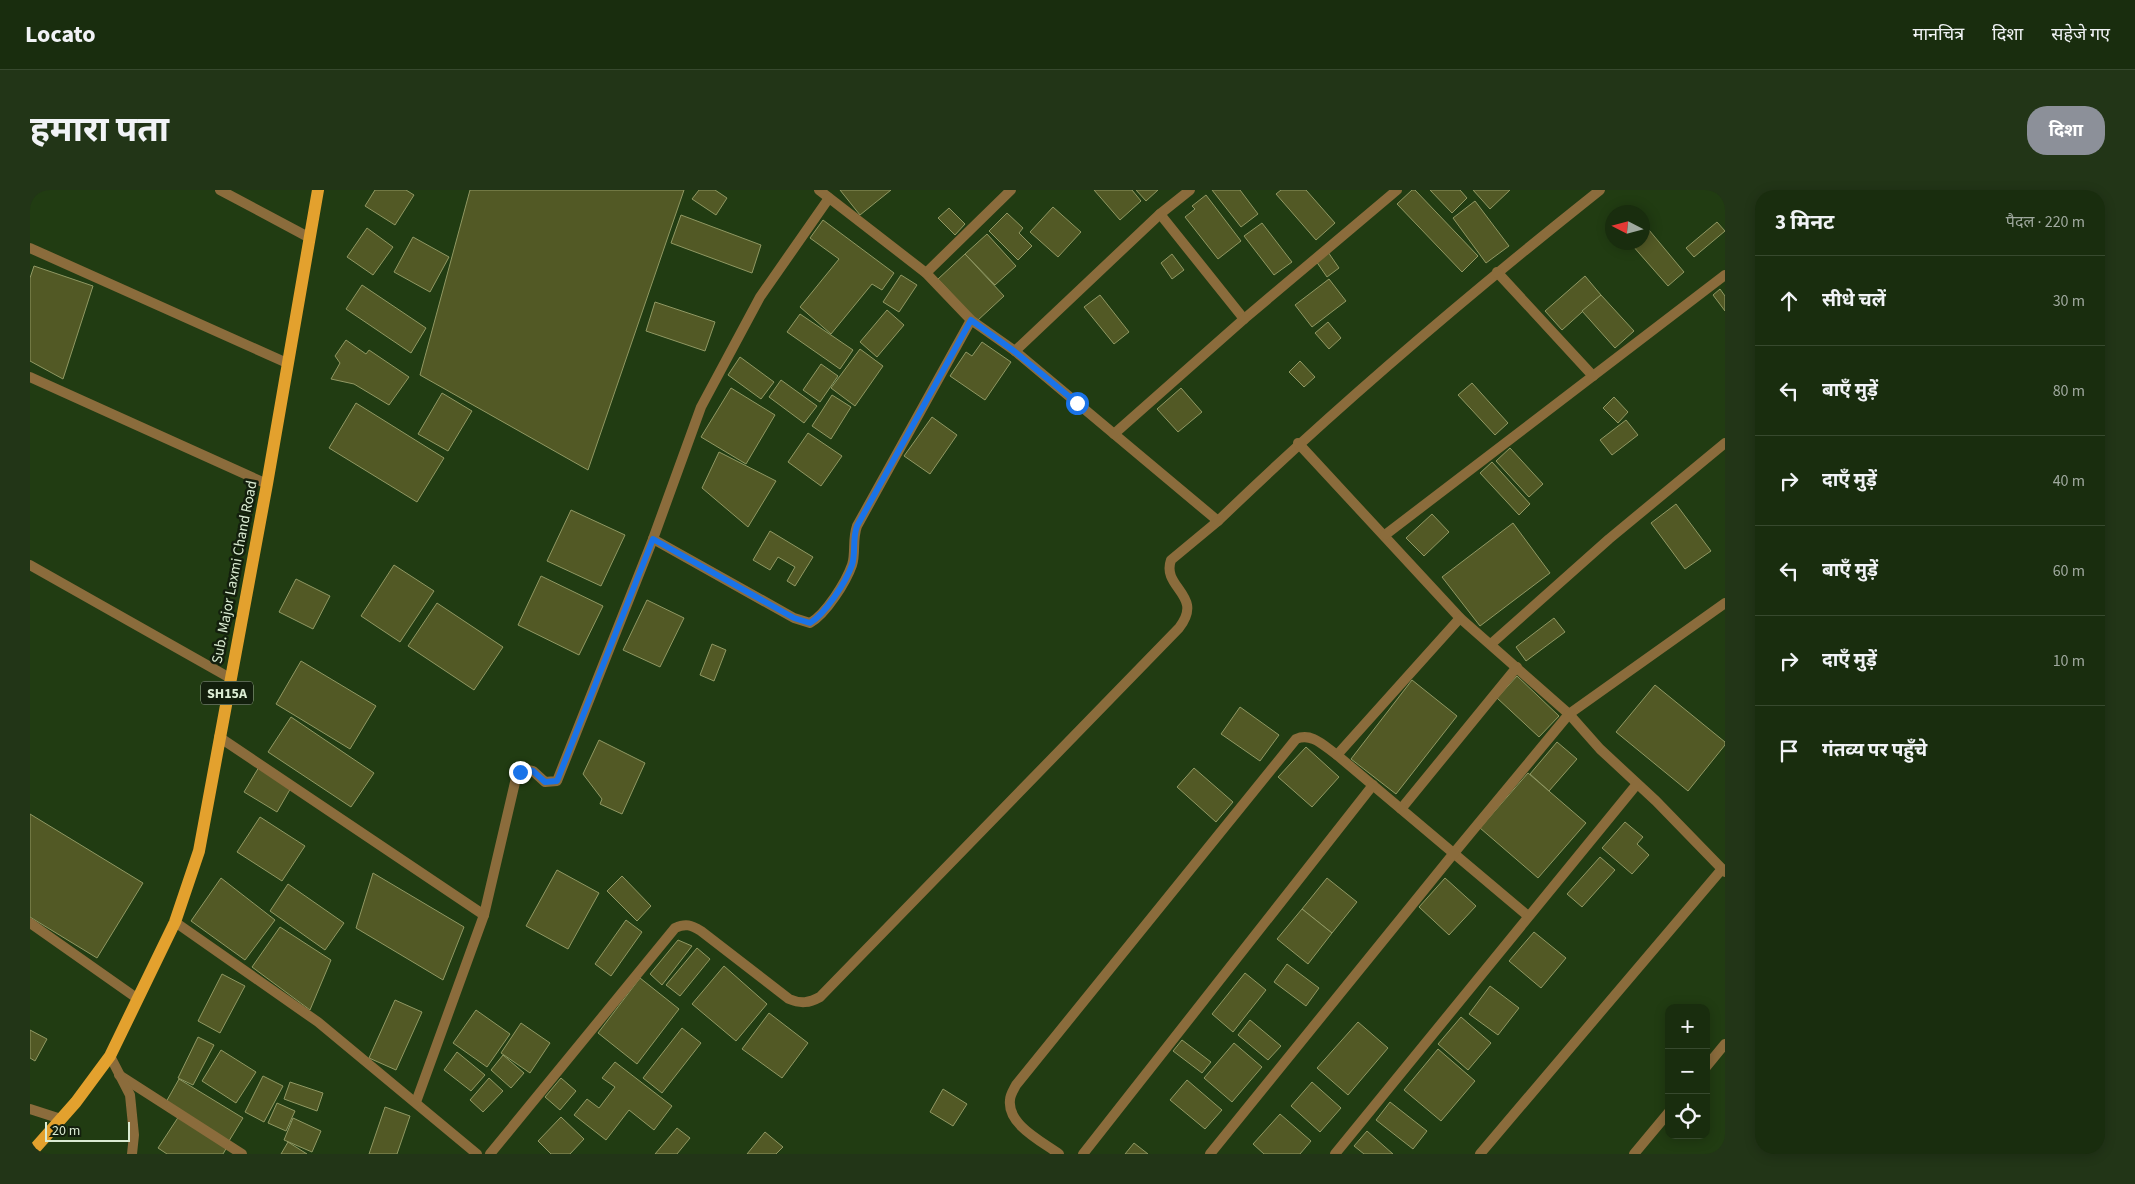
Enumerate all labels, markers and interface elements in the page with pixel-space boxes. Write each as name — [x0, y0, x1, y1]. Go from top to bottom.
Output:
text: Locato — [25, 17, 96, 52]
text: मानचित्र — [1913, 22, 1964, 47]
text: दिशा — [1992, 22, 2023, 47]
text: सहेजे गए — [2051, 22, 2110, 47]
text: हमारा पता — [30, 105, 169, 155]
button: दिशा — [2027, 106, 2105, 155]
north arrow — [1605, 205, 1650, 250]
text: 3 मिनट — [1775, 207, 1834, 237]
text: पैदल · 220 m — [2006, 211, 2085, 233]
icon: ahead — [1775, 287, 1803, 315]
text: सीधे चलें — [1822, 287, 1886, 314]
text: 30 m — [2053, 290, 2085, 312]
icon: left — [1775, 377, 1803, 405]
text: बाएँ मुड़ें — [1822, 377, 1878, 404]
text: 80 m — [2053, 380, 2085, 402]
route start — [1066, 392, 1089, 415]
icon: right — [1775, 467, 1803, 495]
text: दाएँ मुड़ें — [1822, 467, 1877, 494]
text: 40 m — [2053, 470, 2085, 492]
street label: Sub. Major Laxmi Chand Road — [206, 479, 263, 666]
icon: left — [1775, 557, 1803, 585]
text: बाएँ मुड़ें — [1822, 557, 1878, 584]
text: 60 m — [2053, 560, 2085, 582]
icon: right — [1775, 647, 1803, 675]
text: दाएँ मुड़ें — [1822, 647, 1877, 674]
text: 10 m — [2053, 650, 2085, 672]
road number: SH15A — [201, 682, 253, 704]
icon: arrive — [1775, 737, 1803, 765]
text: गंतव्य पर पहुँचे — [1822, 737, 1927, 764]
route end — [509, 761, 532, 784]
map controls — [1665, 1004, 1710, 1139]
button: + — [1665, 1004, 1710, 1049]
button: − — [1665, 1049, 1710, 1094]
button: locate — [1665, 1094, 1710, 1139]
scale bar — [45, 1119, 130, 1142]
text: 20 m — [52, 1121, 80, 1141]

